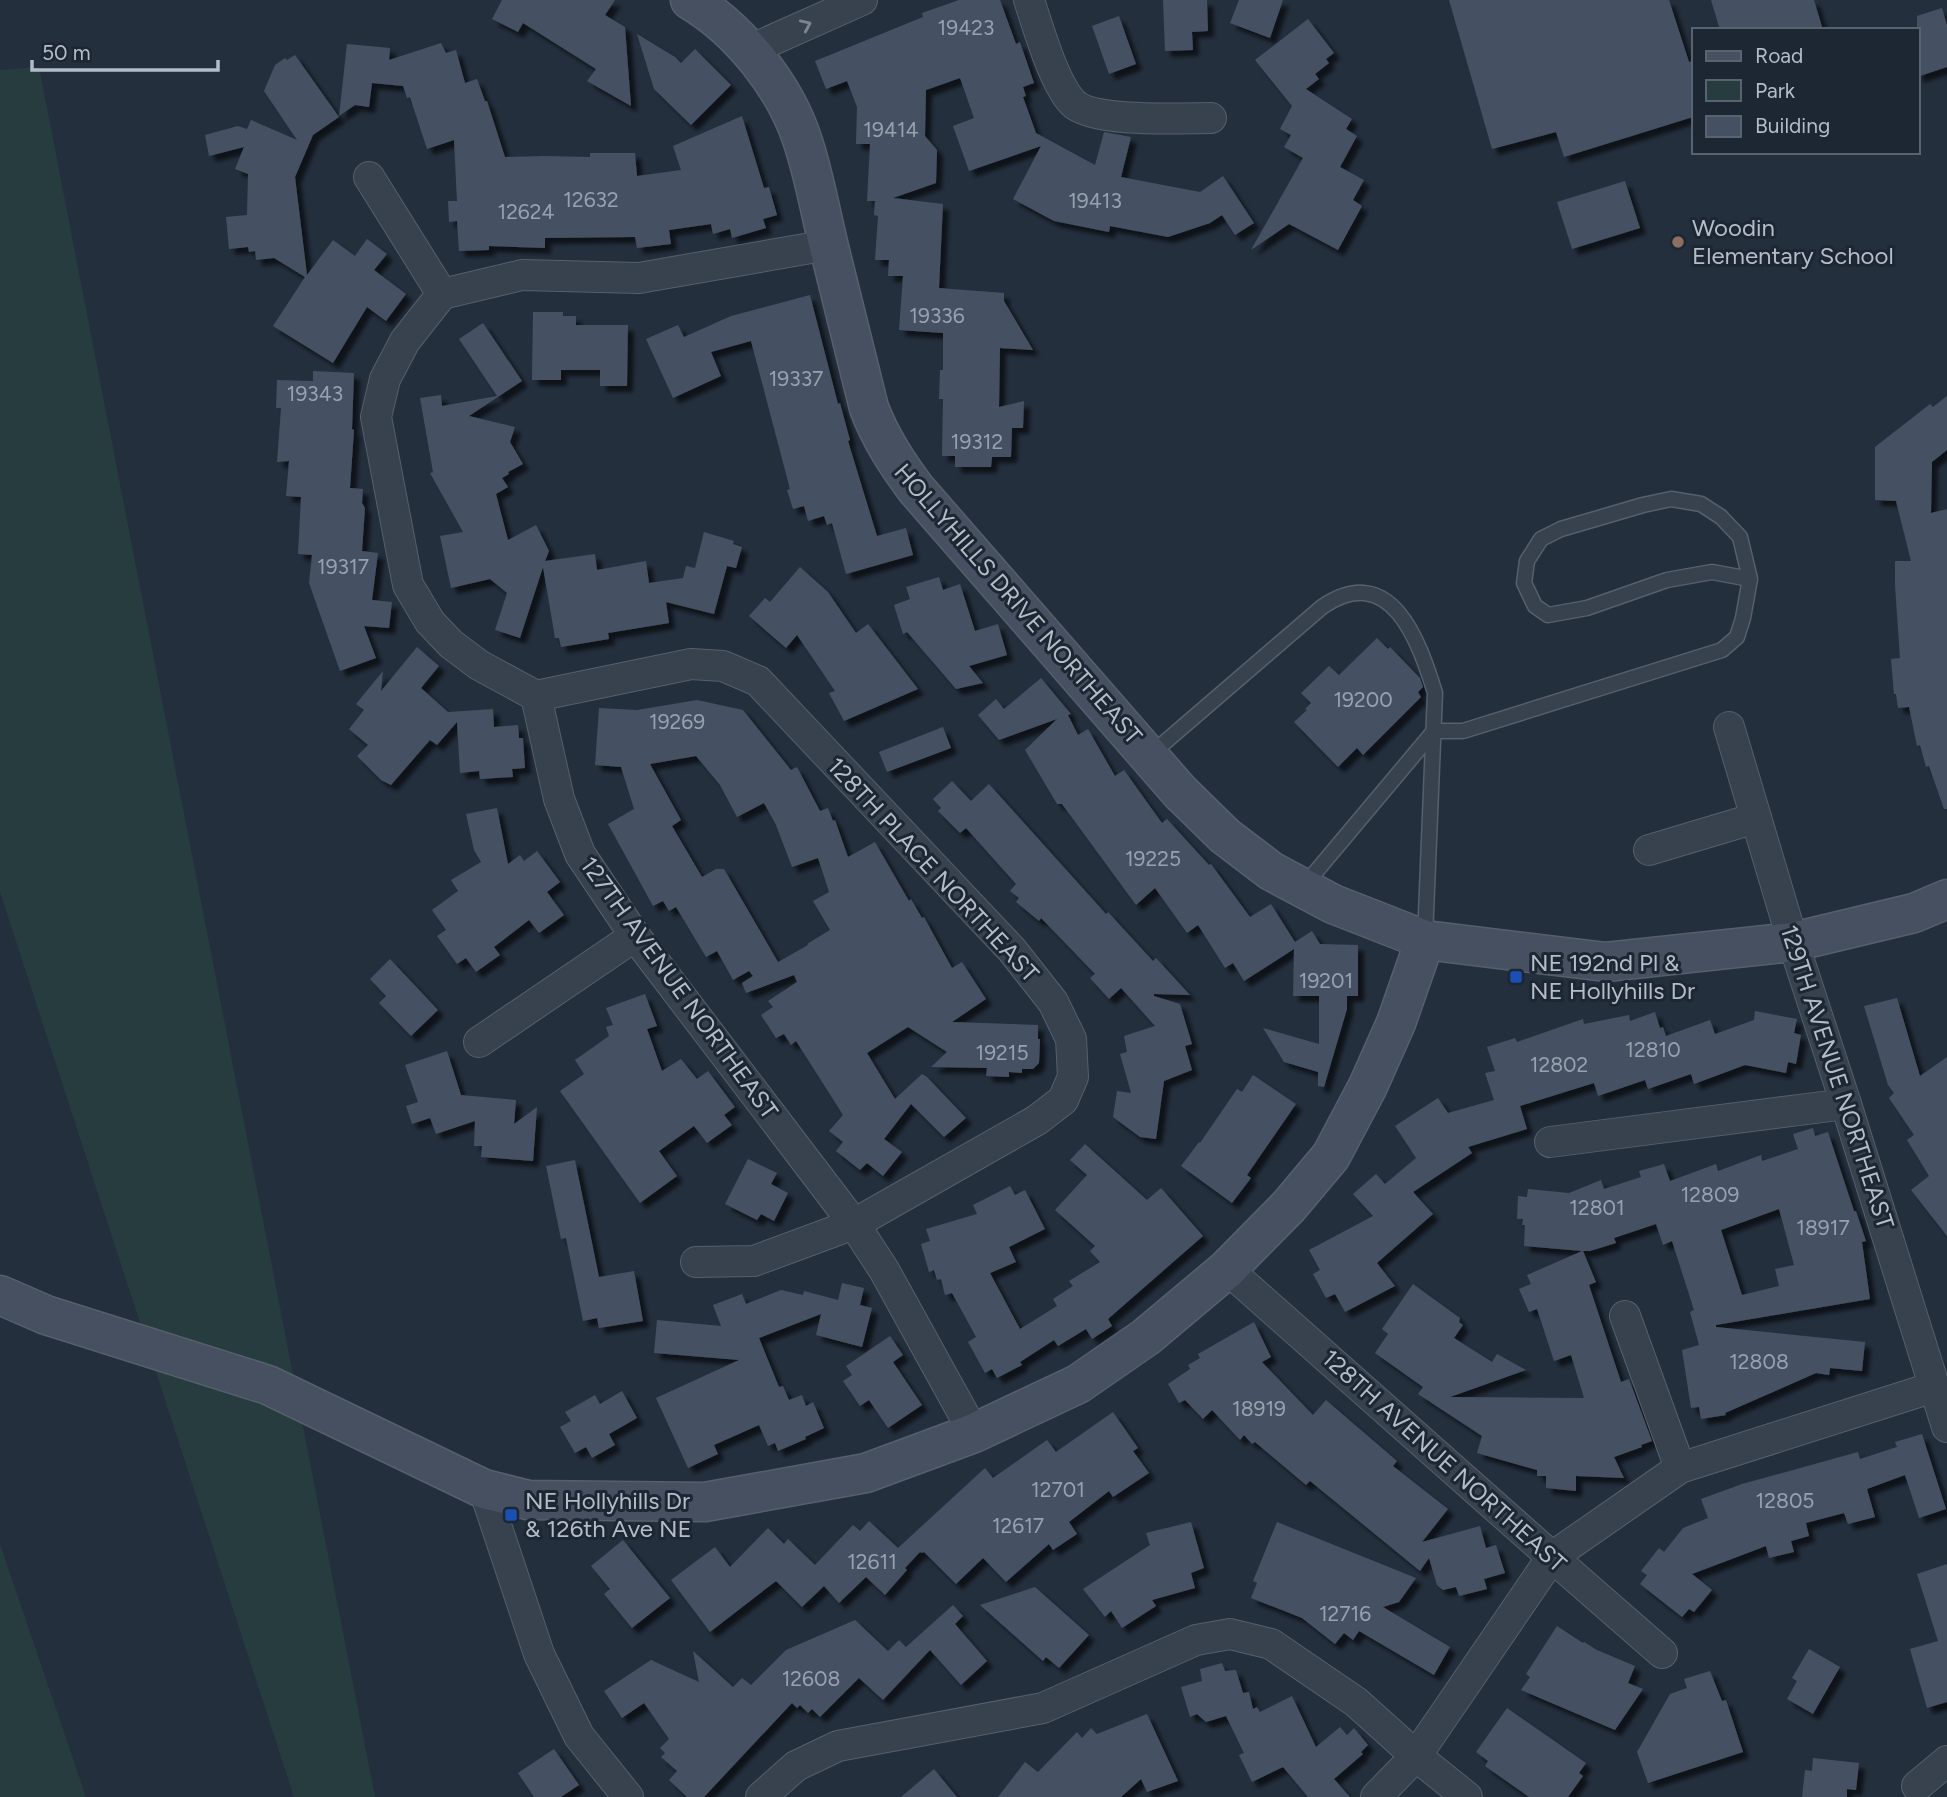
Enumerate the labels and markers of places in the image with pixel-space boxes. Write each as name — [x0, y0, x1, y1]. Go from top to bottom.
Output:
place label: Woodin Elementary School — [1692, 213, 1894, 270]
marker: Woodin Elementary School — [1670, 234, 1686, 250]
place label: NE 192nd Pl & NE Hollyhills Dr — [1530, 948, 1695, 1005]
marker: NE 192nd Pl & NE Hollyhills Dr — [1508, 969, 1524, 985]
place label: NE Hollyhills Dr & 126th Ave NE — [525, 1486, 692, 1543]
marker: NE Hollyhills Dr & 126th Ave NE — [503, 1507, 519, 1523]

